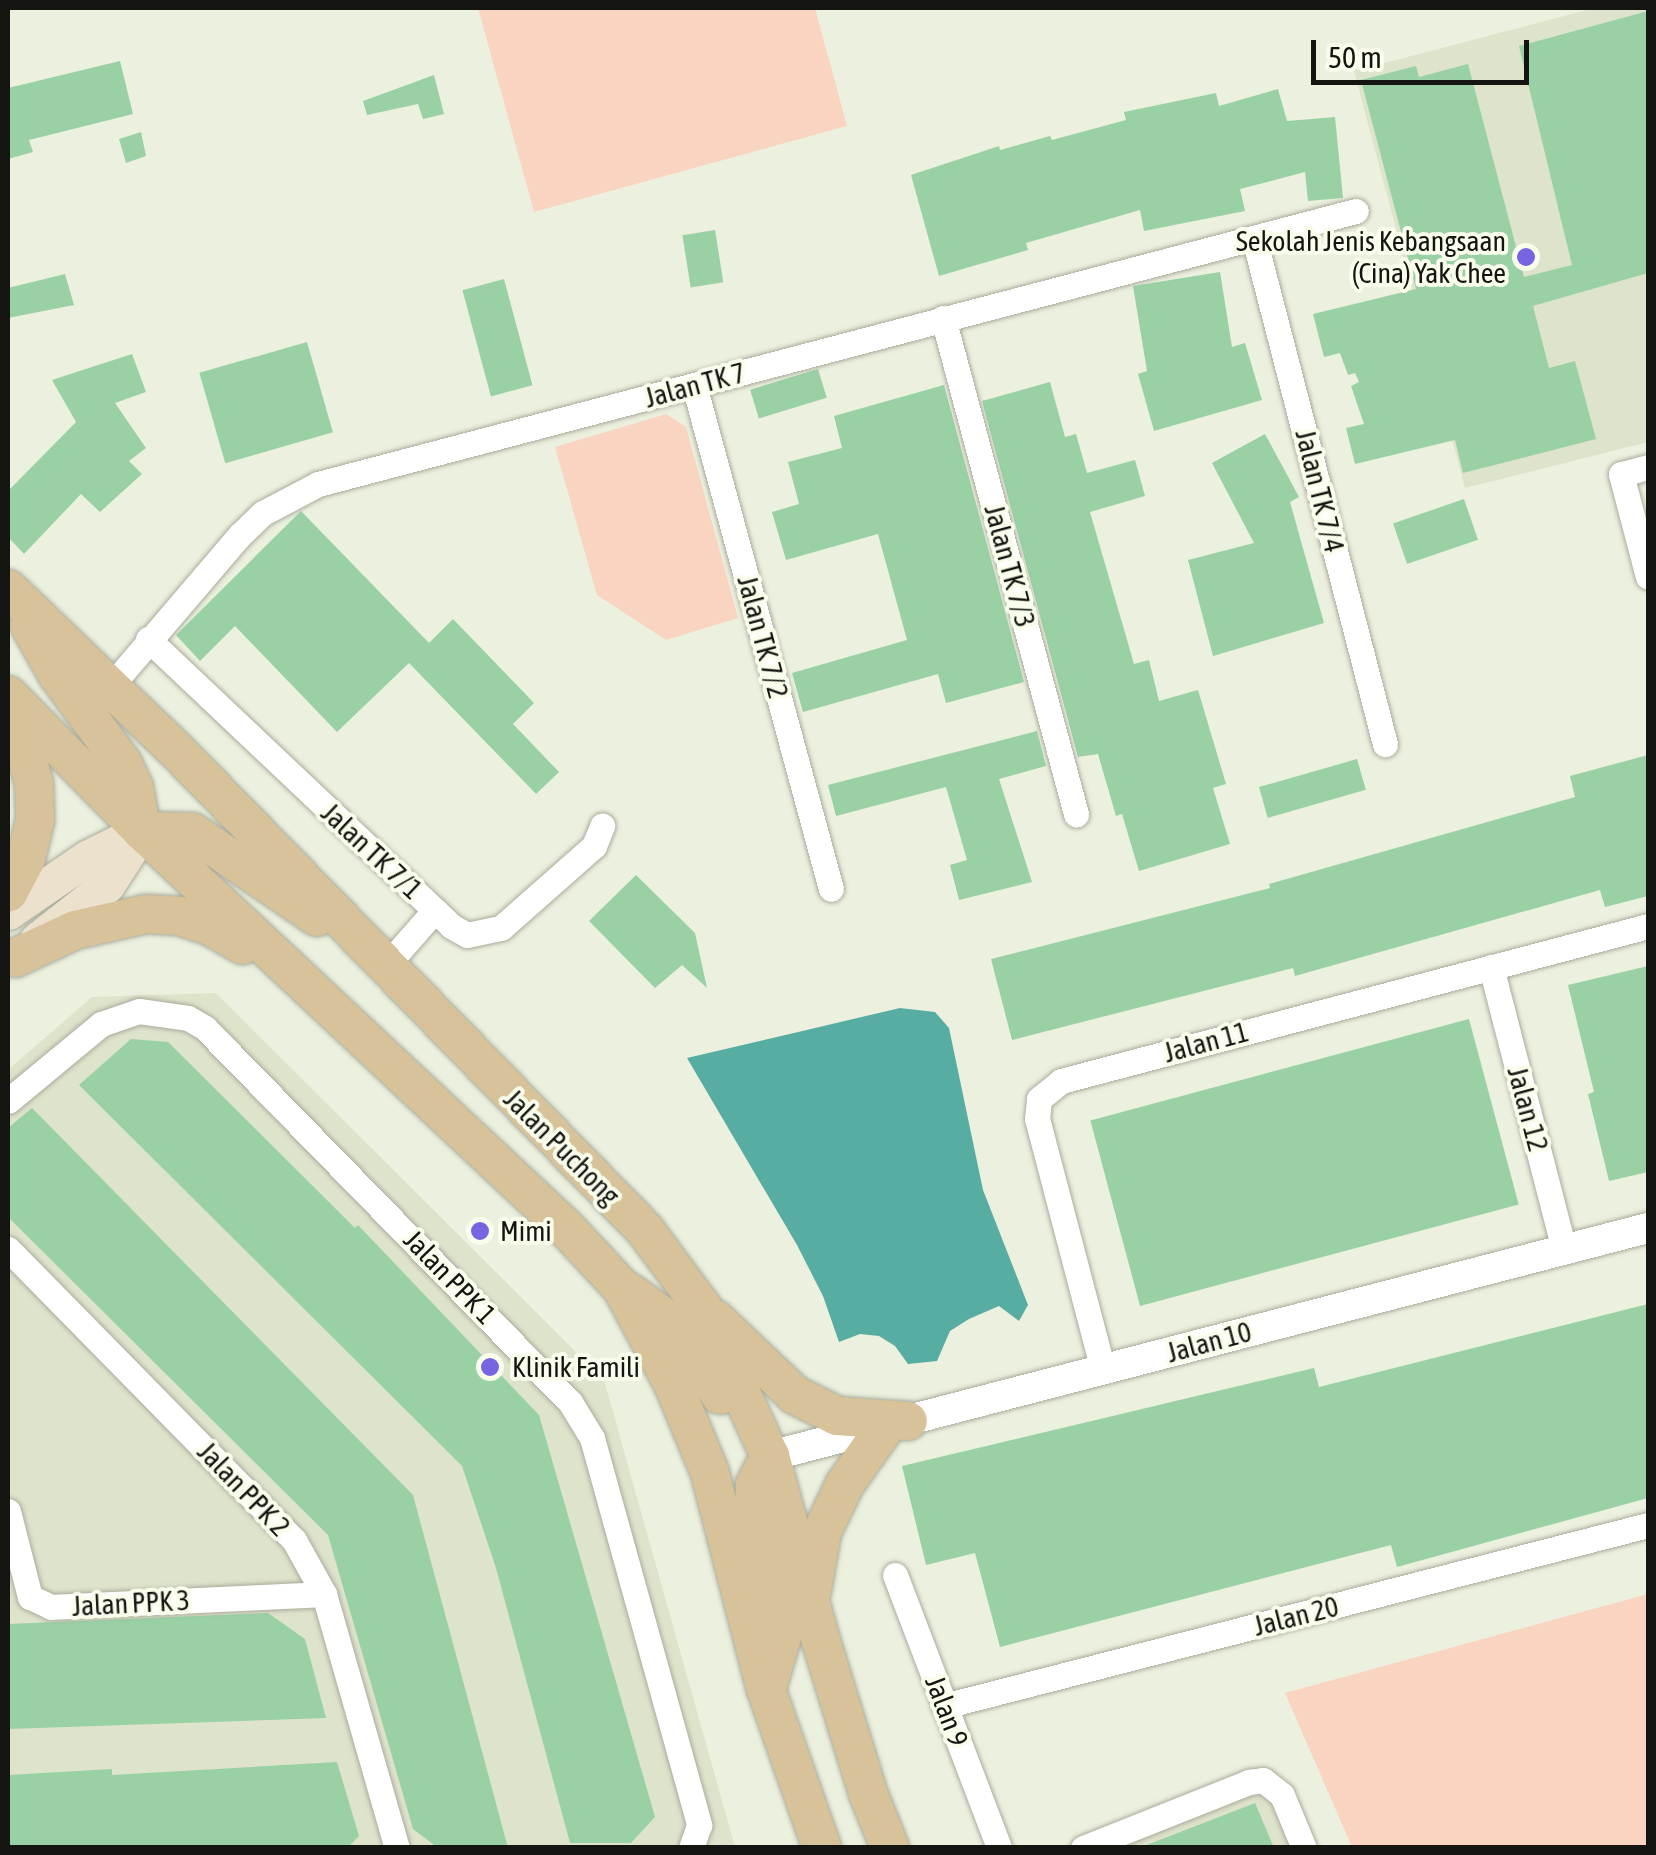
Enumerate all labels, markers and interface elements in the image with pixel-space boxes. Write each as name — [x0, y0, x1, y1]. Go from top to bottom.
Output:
scale bar — [1316, 20, 1534, 82]
text: 50 m — [1328, 40, 1382, 74]
place label: Sekolah Jenis Kebangsaan (Cina) Yak Chee — [1236, 224, 1506, 290]
marker: Sekolah Jenis Kebangsaan (Cina) Yak Chee — [1515, 246, 1537, 268]
street label: Jalan TK 7 — [641, 355, 749, 415]
street label: Jalan TK 7/4 — [1289, 426, 1351, 556]
street label: Jalan TK 7/3 — [978, 501, 1042, 631]
street label: Jalan TK 7/2 — [731, 572, 795, 702]
street label: Jalan TK 7/1 — [315, 796, 429, 906]
street label: Jalan 11 — [1160, 1015, 1252, 1069]
street label: Jalan 12 — [1501, 1063, 1555, 1155]
street label: Jalan Puchong — [497, 1082, 627, 1212]
place label: Mimi — [500, 1214, 552, 1248]
marker: Mimi — [469, 1220, 491, 1242]
street label: Jalan PPK 1 — [397, 1223, 503, 1331]
street label: Jalan 10 — [1163, 1315, 1255, 1369]
place label: Klinik Famili — [512, 1350, 640, 1384]
marker: Klinik Famili — [477, 1354, 503, 1380]
street label: Jalan PPK 2 — [191, 1435, 297, 1543]
street label: Jalan PPK 3 — [71, 1583, 191, 1623]
street label: Jalan 20 — [1250, 1589, 1342, 1643]
street label: Jalan 9 — [918, 1671, 976, 1751]

